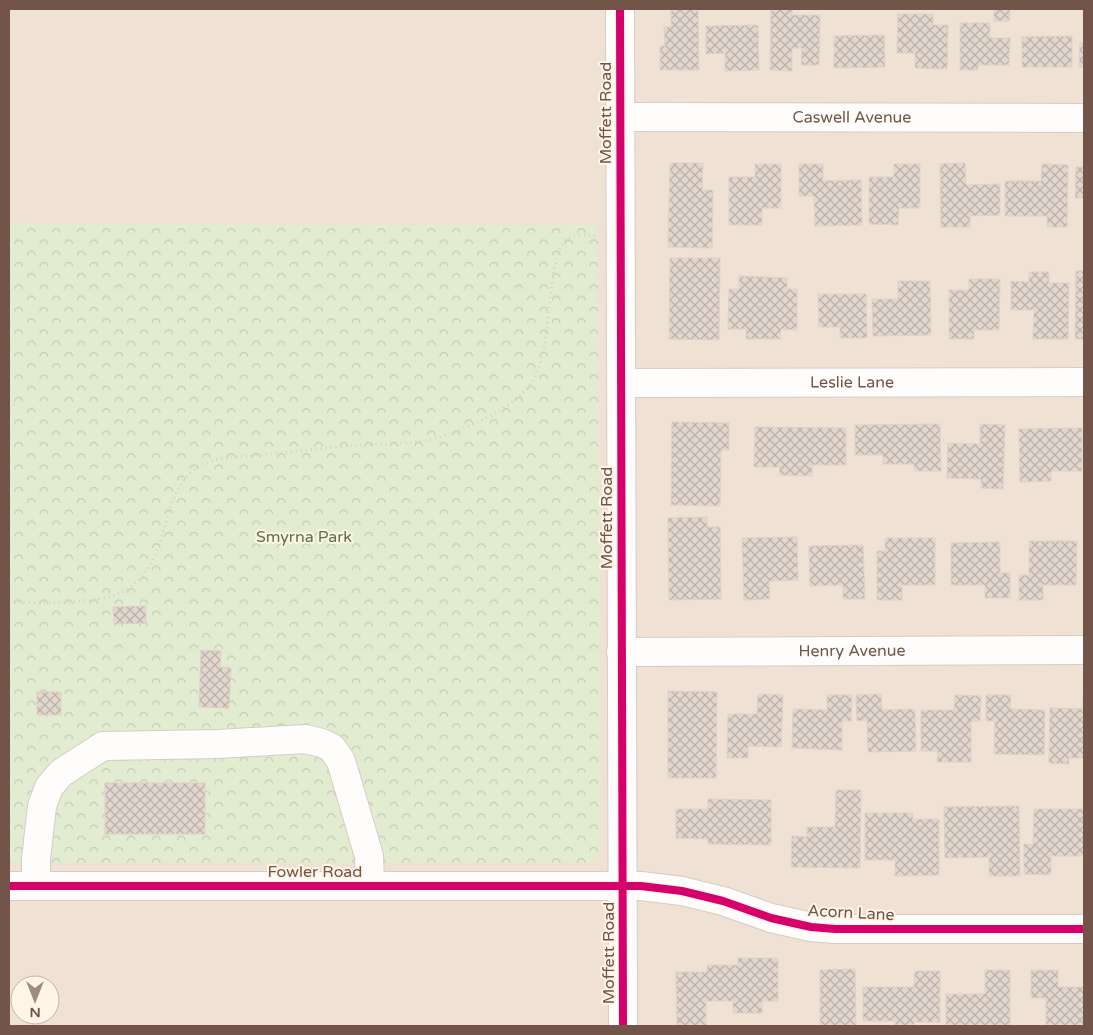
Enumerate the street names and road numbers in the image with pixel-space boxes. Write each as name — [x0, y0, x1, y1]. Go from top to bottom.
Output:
street label: Moffett Road — [596, 62, 616, 164]
street label: Caswell Avenue — [793, 107, 911, 128]
street label: Leslie Lane — [810, 372, 894, 393]
street label: Moffett Road — [597, 467, 617, 569]
street label: Henry Avenue — [799, 641, 905, 661]
street label: Fowler Road — [268, 862, 362, 882]
street label: Acorn Lane — [807, 901, 895, 925]
street label: Moffett Road — [599, 902, 619, 1004]

